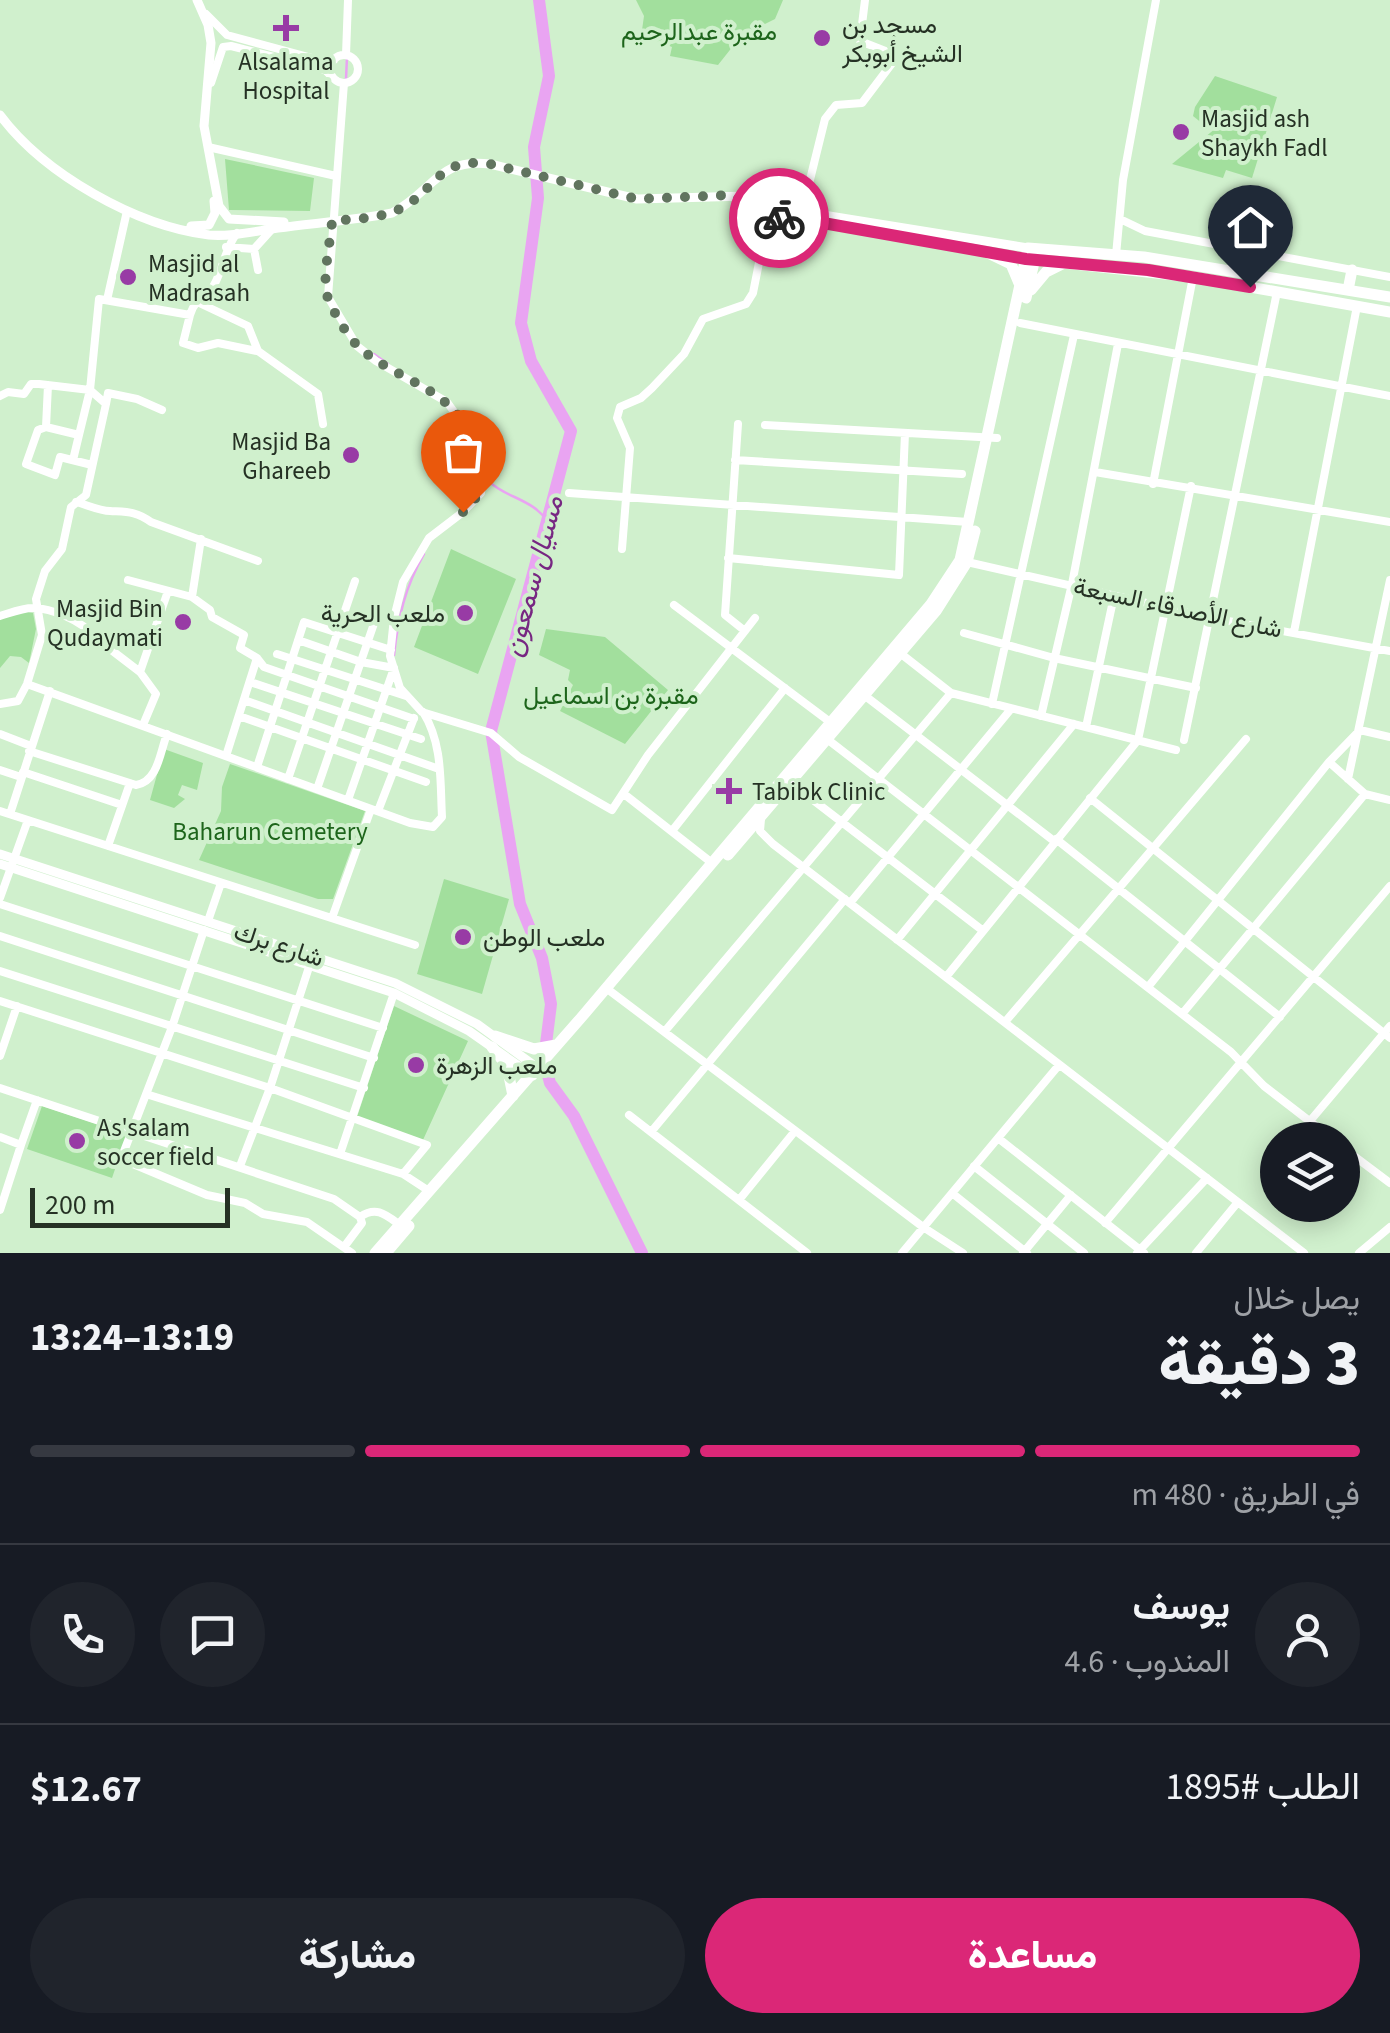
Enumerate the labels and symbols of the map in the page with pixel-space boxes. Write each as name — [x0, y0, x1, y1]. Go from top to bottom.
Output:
place label: مسجد بن الشيخ أبوبكر — [841, 7, 963, 72]
park label: مقبرة عبدالرحيم — [621, 14, 777, 50]
marker: Alsalama Hospital — [273, 15, 299, 41]
marker: مسجد بن الشيخ أبوبكر — [811, 27, 833, 49]
place label: Alsalama Hospital — [238, 44, 334, 109]
place label: Masjid ash Shaykh Fadl — [1201, 101, 1328, 166]
marker: Masjid ash Shaykh Fadl — [1170, 121, 1192, 143]
courier — [729, 168, 829, 268]
pin — [1208, 185, 1293, 288]
place label: Masjid al Madrasah — [148, 246, 250, 311]
marker: Masjid al Madrasah — [117, 266, 139, 288]
pin — [421, 410, 506, 513]
place label: Masjid Ba Ghareeb — [231, 424, 331, 489]
marker: Masjid Ba Ghareeb — [340, 444, 362, 466]
water label: مسيال سمعون — [492, 490, 574, 661]
street label: شارع الأصدقاء السبعة — [1070, 568, 1286, 648]
place label: Masjid Bin Qudaymati — [47, 591, 163, 656]
place label: ملعب الحرية — [321, 596, 445, 632]
marker: ملعب الحرية — [454, 602, 476, 624]
marker: Masjid Bin Qudaymati — [172, 611, 194, 633]
park label: مقبرة بن اسماعيل — [523, 678, 699, 714]
place label: Tabibk Clinic — [752, 774, 885, 810]
marker: Tabibk Clinic — [716, 778, 742, 804]
park label: Baharun Cemetery — [172, 814, 368, 850]
street label: شارع برك — [229, 914, 328, 976]
place label: ملعب الوطن — [483, 920, 605, 956]
marker: ملعب الوطن — [452, 926, 474, 948]
place label: ملعب الزهرة — [436, 1048, 557, 1084]
marker: ملعب الزهرة — [405, 1054, 427, 1076]
place label: As'salam soccer field — [97, 1110, 215, 1175]
marker: As'salam soccer field — [66, 1130, 88, 1152]
scale bar — [30, 1183, 230, 1228]

